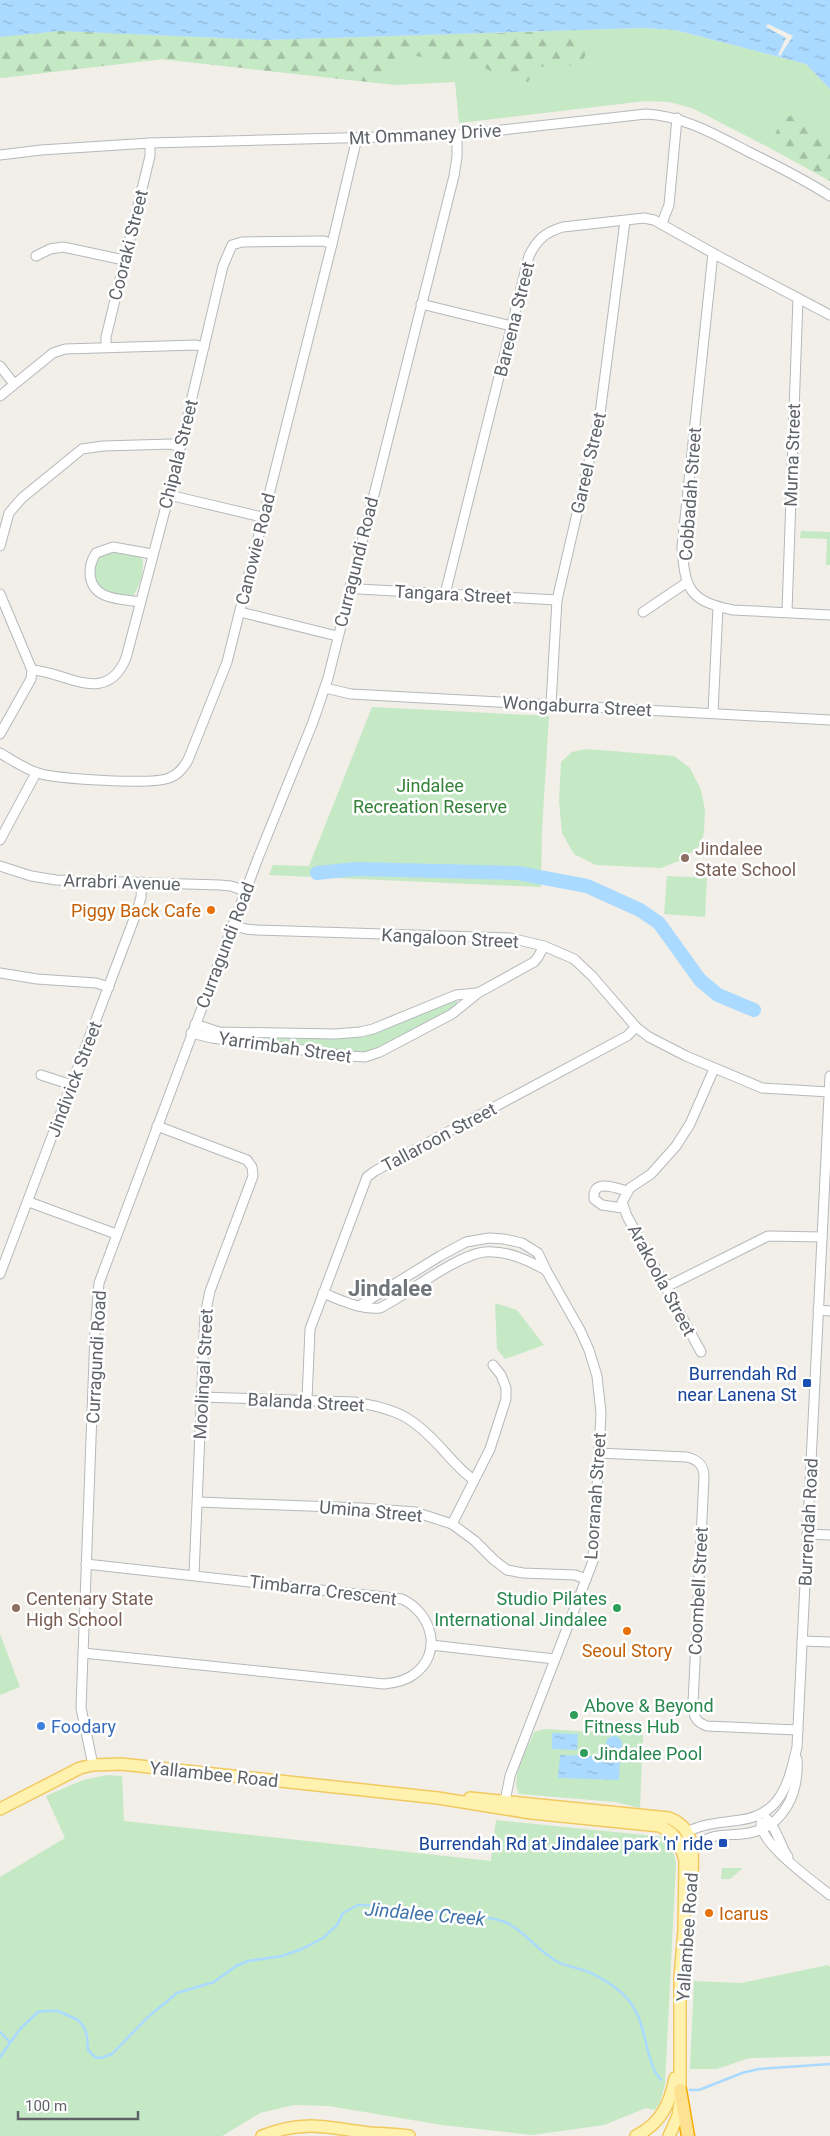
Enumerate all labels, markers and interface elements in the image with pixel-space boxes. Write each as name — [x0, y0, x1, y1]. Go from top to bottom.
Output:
street label: Mt Ommaney Drive — [348, 120, 502, 148]
street label: Cooraki Street — [104, 187, 152, 302]
street label: Bareena Street — [490, 259, 538, 379]
street label: Chipala Street — [154, 397, 202, 511]
street label: Murna Street — [780, 403, 804, 507]
street label: Gareel Street — [566, 410, 610, 516]
street label: Cobbadah Street — [675, 426, 705, 561]
street label: Canowie Road — [231, 491, 279, 607]
street label: Curragundi Road — [330, 495, 382, 629]
street label: Tangara Street — [394, 580, 512, 608]
street label: Wongaburra Street — [502, 692, 652, 720]
park label: Jindalee Recreation Reserve — [353, 775, 507, 817]
place label: Jindalee State School — [695, 838, 796, 880]
marker: Jindalee State School — [679, 852, 691, 864]
street label: Arrabri Avenue — [63, 869, 181, 895]
street label: Curragundi Road — [191, 879, 259, 1011]
place label: Piggy Back Cafe — [71, 900, 201, 921]
marker: Piggy Back Cafe — [205, 904, 217, 916]
street label: Kangaloon Street — [381, 924, 519, 952]
street label: Jindivick Street — [42, 1018, 106, 1140]
street label: Yarrimbah Street — [217, 1027, 353, 1067]
street label: Tallaroon Street — [378, 1098, 500, 1176]
street label: Arakoola Street — [624, 1221, 700, 1339]
district label: Jindalee — [348, 1276, 432, 1301]
street label: Curragundi Road — [82, 1290, 110, 1424]
street label: Moolingal Street — [189, 1308, 217, 1440]
place label: Burrendah Rd near Lanena St — [677, 1363, 797, 1405]
marker: Burrendah Rd near Lanena St — [801, 1377, 813, 1389]
street label: Balanda Street — [247, 1388, 365, 1416]
street label: Looranah Street — [580, 1432, 610, 1560]
street label: Burrendah Road — [794, 1457, 822, 1587]
street label: Umina Street — [319, 1496, 424, 1526]
street label: Coombell Street — [684, 1526, 712, 1656]
street label: Timbarra Crescent — [248, 1571, 398, 1609]
place label: Centenary State High School — [26, 1588, 153, 1630]
place label: Studio Pilates International Jindalee — [434, 1588, 607, 1630]
marker: Centenary State High School — [10, 1602, 22, 1614]
marker: Studio Pilates International Jindalee — [611, 1602, 623, 1614]
marker: Seoul Story — [621, 1625, 633, 1637]
place label: Seoul Story — [582, 1640, 673, 1661]
place label: Above & Beyond Fitness Hub — [584, 1695, 714, 1737]
marker: Above & Beyond Fitness Hub — [568, 1709, 580, 1721]
place label: Foodary — [51, 1716, 116, 1737]
marker: Foodary — [35, 1720, 47, 1732]
place label: Jindalee Pool — [594, 1743, 702, 1764]
marker: Jindalee Pool — [578, 1747, 590, 1759]
street label: Yallambee Road — [149, 1757, 279, 1791]
place label: Burrendah Rd at Jindalee park 'n' ride — [419, 1833, 713, 1854]
marker: Burrendah Rd at Jindalee park 'n' ride — [717, 1837, 729, 1849]
street label: Yallambee Road — [672, 1872, 702, 2002]
water label: Jindalee Creek — [364, 1897, 487, 1931]
place label: Icarus — [719, 1903, 768, 1924]
marker: Icarus — [703, 1907, 715, 1919]
scale bar — [18, 2088, 138, 2120]
text: 100 m — [25, 2097, 67, 2115]

